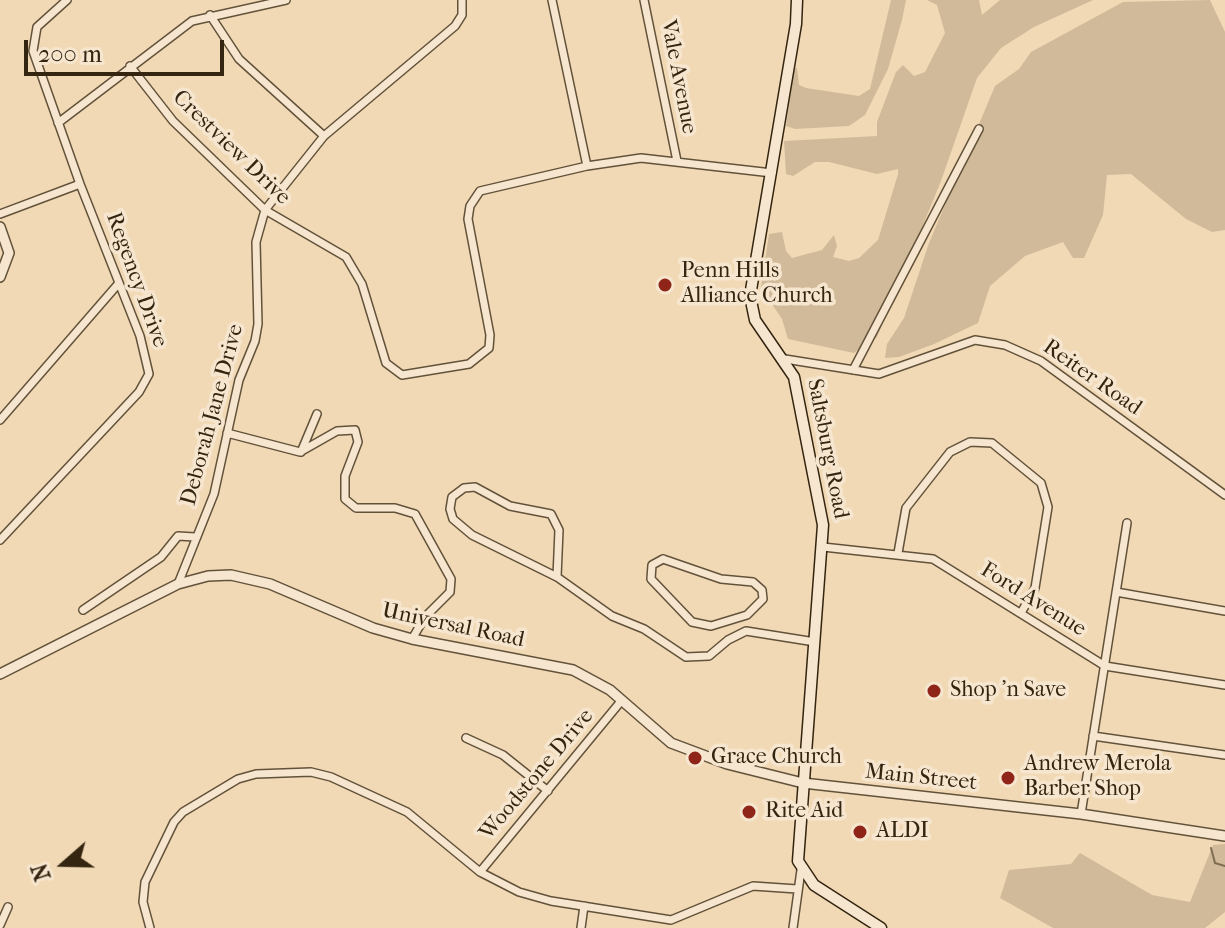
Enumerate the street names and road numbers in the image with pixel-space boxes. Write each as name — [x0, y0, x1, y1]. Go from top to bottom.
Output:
street label: Vale Avenue — [654, 18, 702, 136]
street label: Crestview Drive — [167, 85, 295, 211]
street label: Regency Drive — [99, 209, 173, 351]
street label: Deborah Jane Drive — [176, 321, 250, 509]
street label: Reiter Road — [1037, 334, 1147, 422]
street label: Saltsburg Road — [800, 377, 854, 521]
street label: Ford Avenue — [975, 557, 1091, 643]
street label: Universal Road — [379, 598, 527, 654]
street label: Woodstone Drive — [474, 704, 600, 846]
street label: Main Street — [864, 759, 978, 797]

